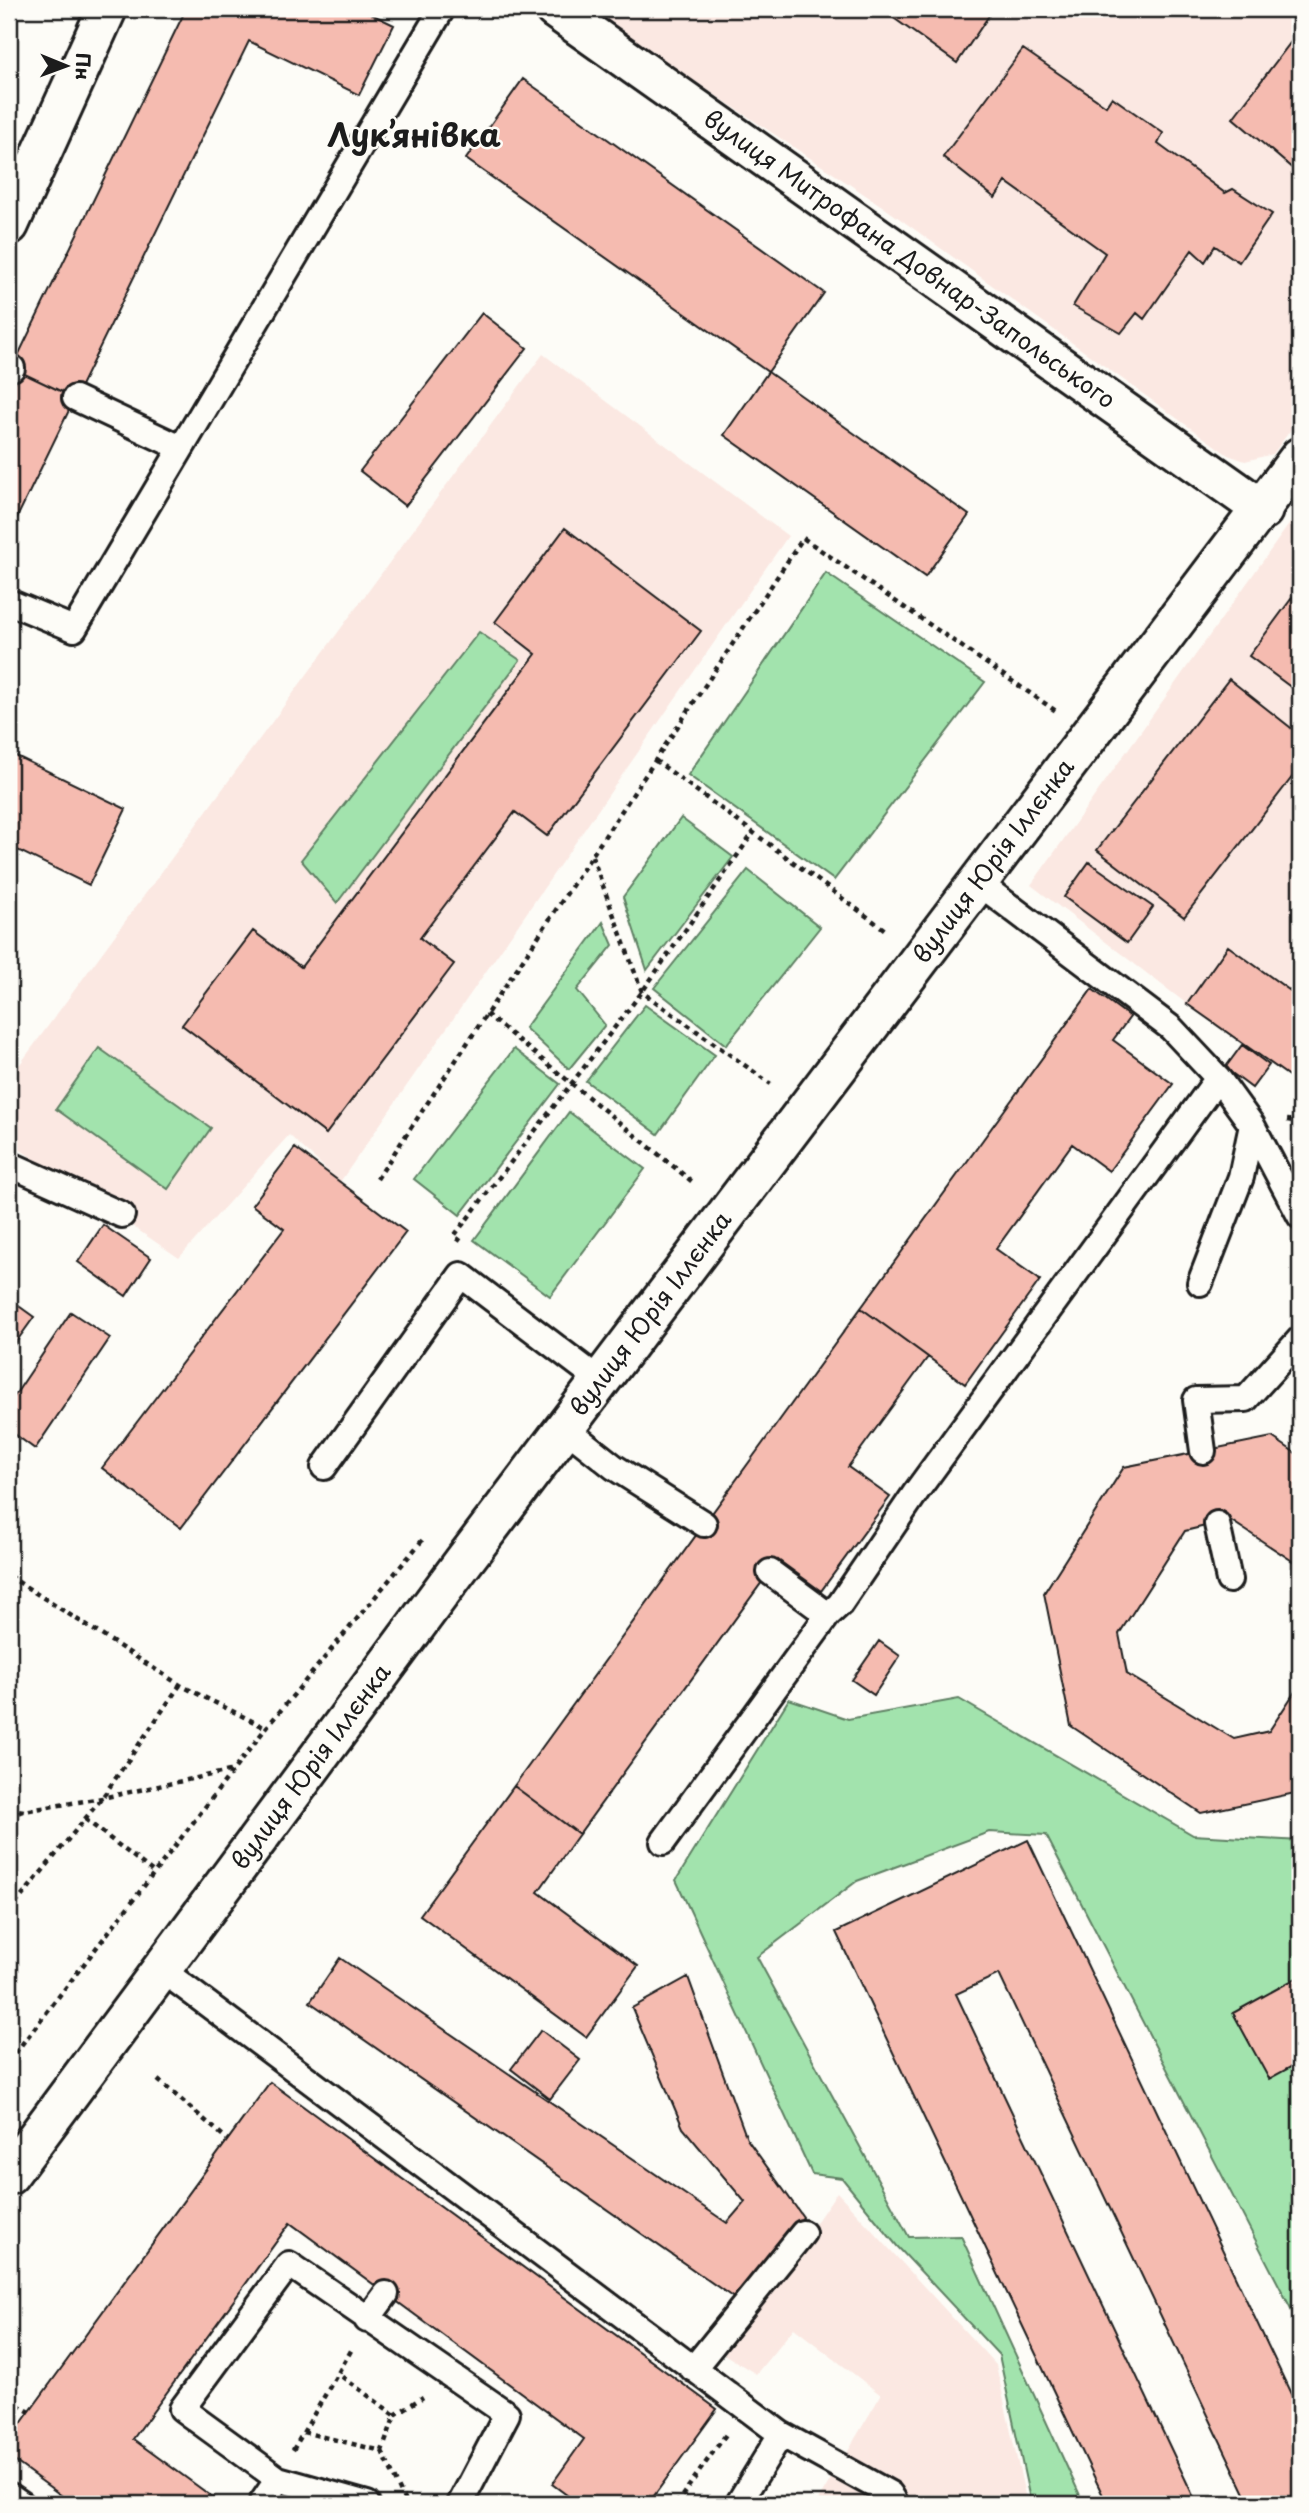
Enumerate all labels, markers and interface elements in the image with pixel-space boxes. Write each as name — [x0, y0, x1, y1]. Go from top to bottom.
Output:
north arrow — [32, 32, 102, 102]
text: Пн — [70, 52, 98, 80]
street label: вулиця Митрофана Довнар-Запольського — [697, 100, 1124, 416]
district label: Лукʼянівка — [327, 110, 501, 158]
street label: вулиця Юрія Іллєнка — [903, 750, 1082, 970]
street label: вулиця Юрія Іллєнка — [560, 1203, 739, 1423]
street label: вулиця Юрія Іллєнка — [221, 1655, 398, 1876]

